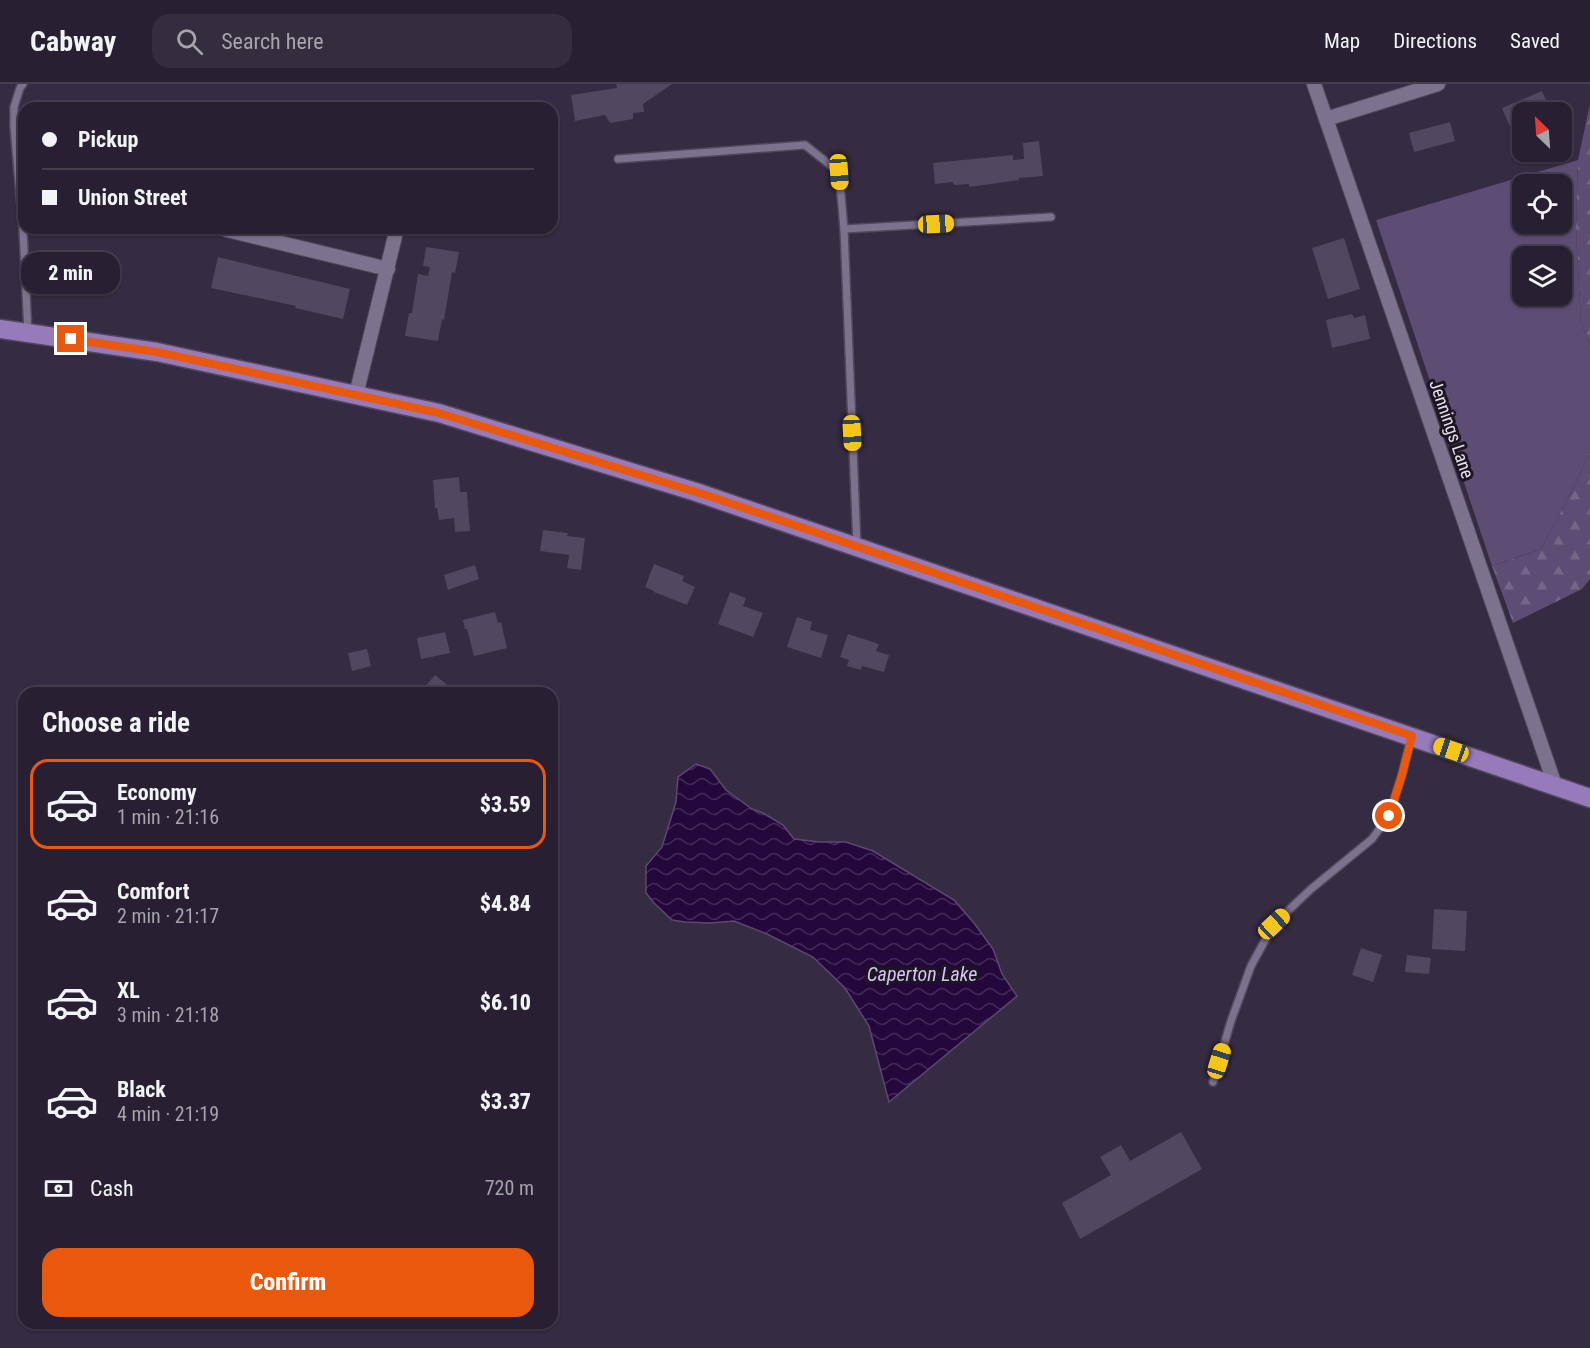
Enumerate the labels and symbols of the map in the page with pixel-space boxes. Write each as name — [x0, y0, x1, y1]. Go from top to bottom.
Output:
north arrow — [1512, 102, 1572, 162]
car — [829, 153, 849, 191]
car — [918, 214, 954, 234]
callout: 2 min — [22, 252, 121, 294]
route end — [57, 325, 84, 352]
street label: Jennings Lane — [1425, 377, 1479, 481]
car — [842, 415, 862, 451]
car — [1431, 736, 1471, 764]
route start — [1375, 802, 1402, 829]
car — [1255, 905, 1293, 943]
water label: Caperton Lake — [867, 962, 977, 986]
car — [1205, 1041, 1233, 1081]

